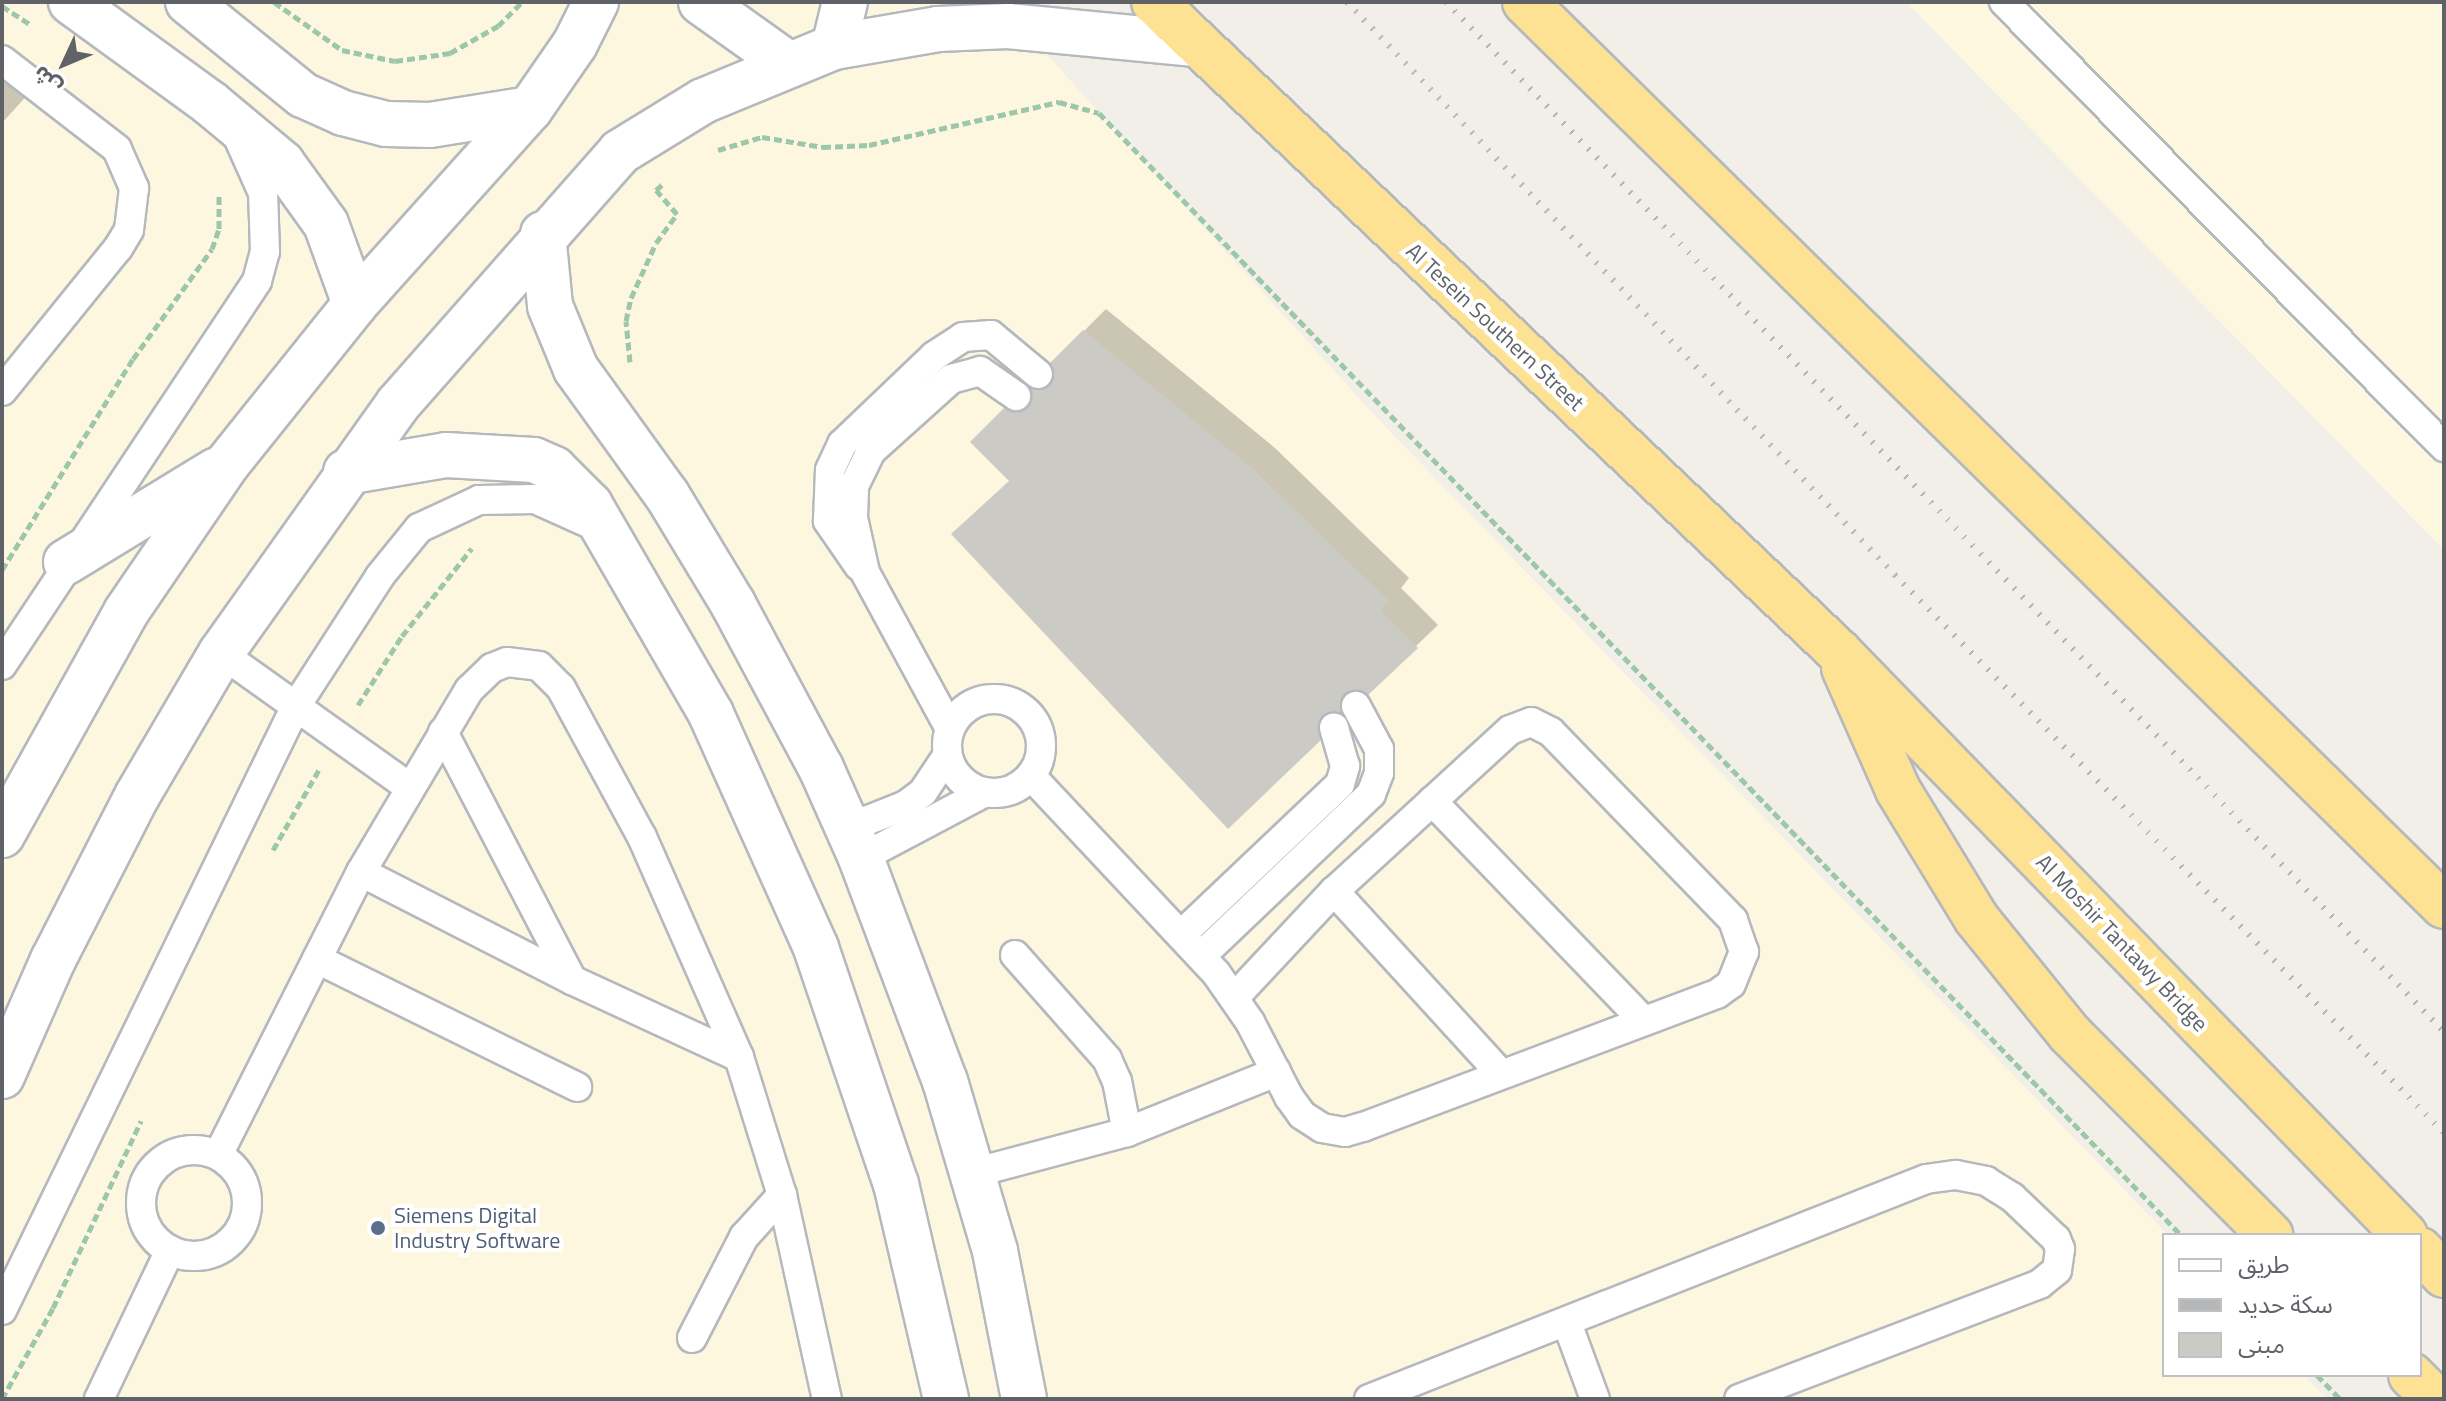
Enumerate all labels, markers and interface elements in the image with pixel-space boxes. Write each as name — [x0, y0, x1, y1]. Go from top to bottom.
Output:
north arrow — [24, 24, 104, 104]
text: ش — [24, 58, 69, 103]
street label: Al Tesein Southern Street — [1401, 238, 1589, 416]
street label: Al Moshir Tantawy Bridge — [2031, 849, 2213, 1037]
place label: Siemens Digital Industry Software — [394, 1202, 560, 1254]
marker: Siemens Digital Industry Software — [369, 1219, 387, 1237]
legend — [2162, 1233, 2422, 1377]
text: طريق — [2238, 1246, 2290, 1282]
text: سكة حديد — [2238, 1286, 2333, 1322]
text: مبنى — [2238, 1326, 2285, 1362]

